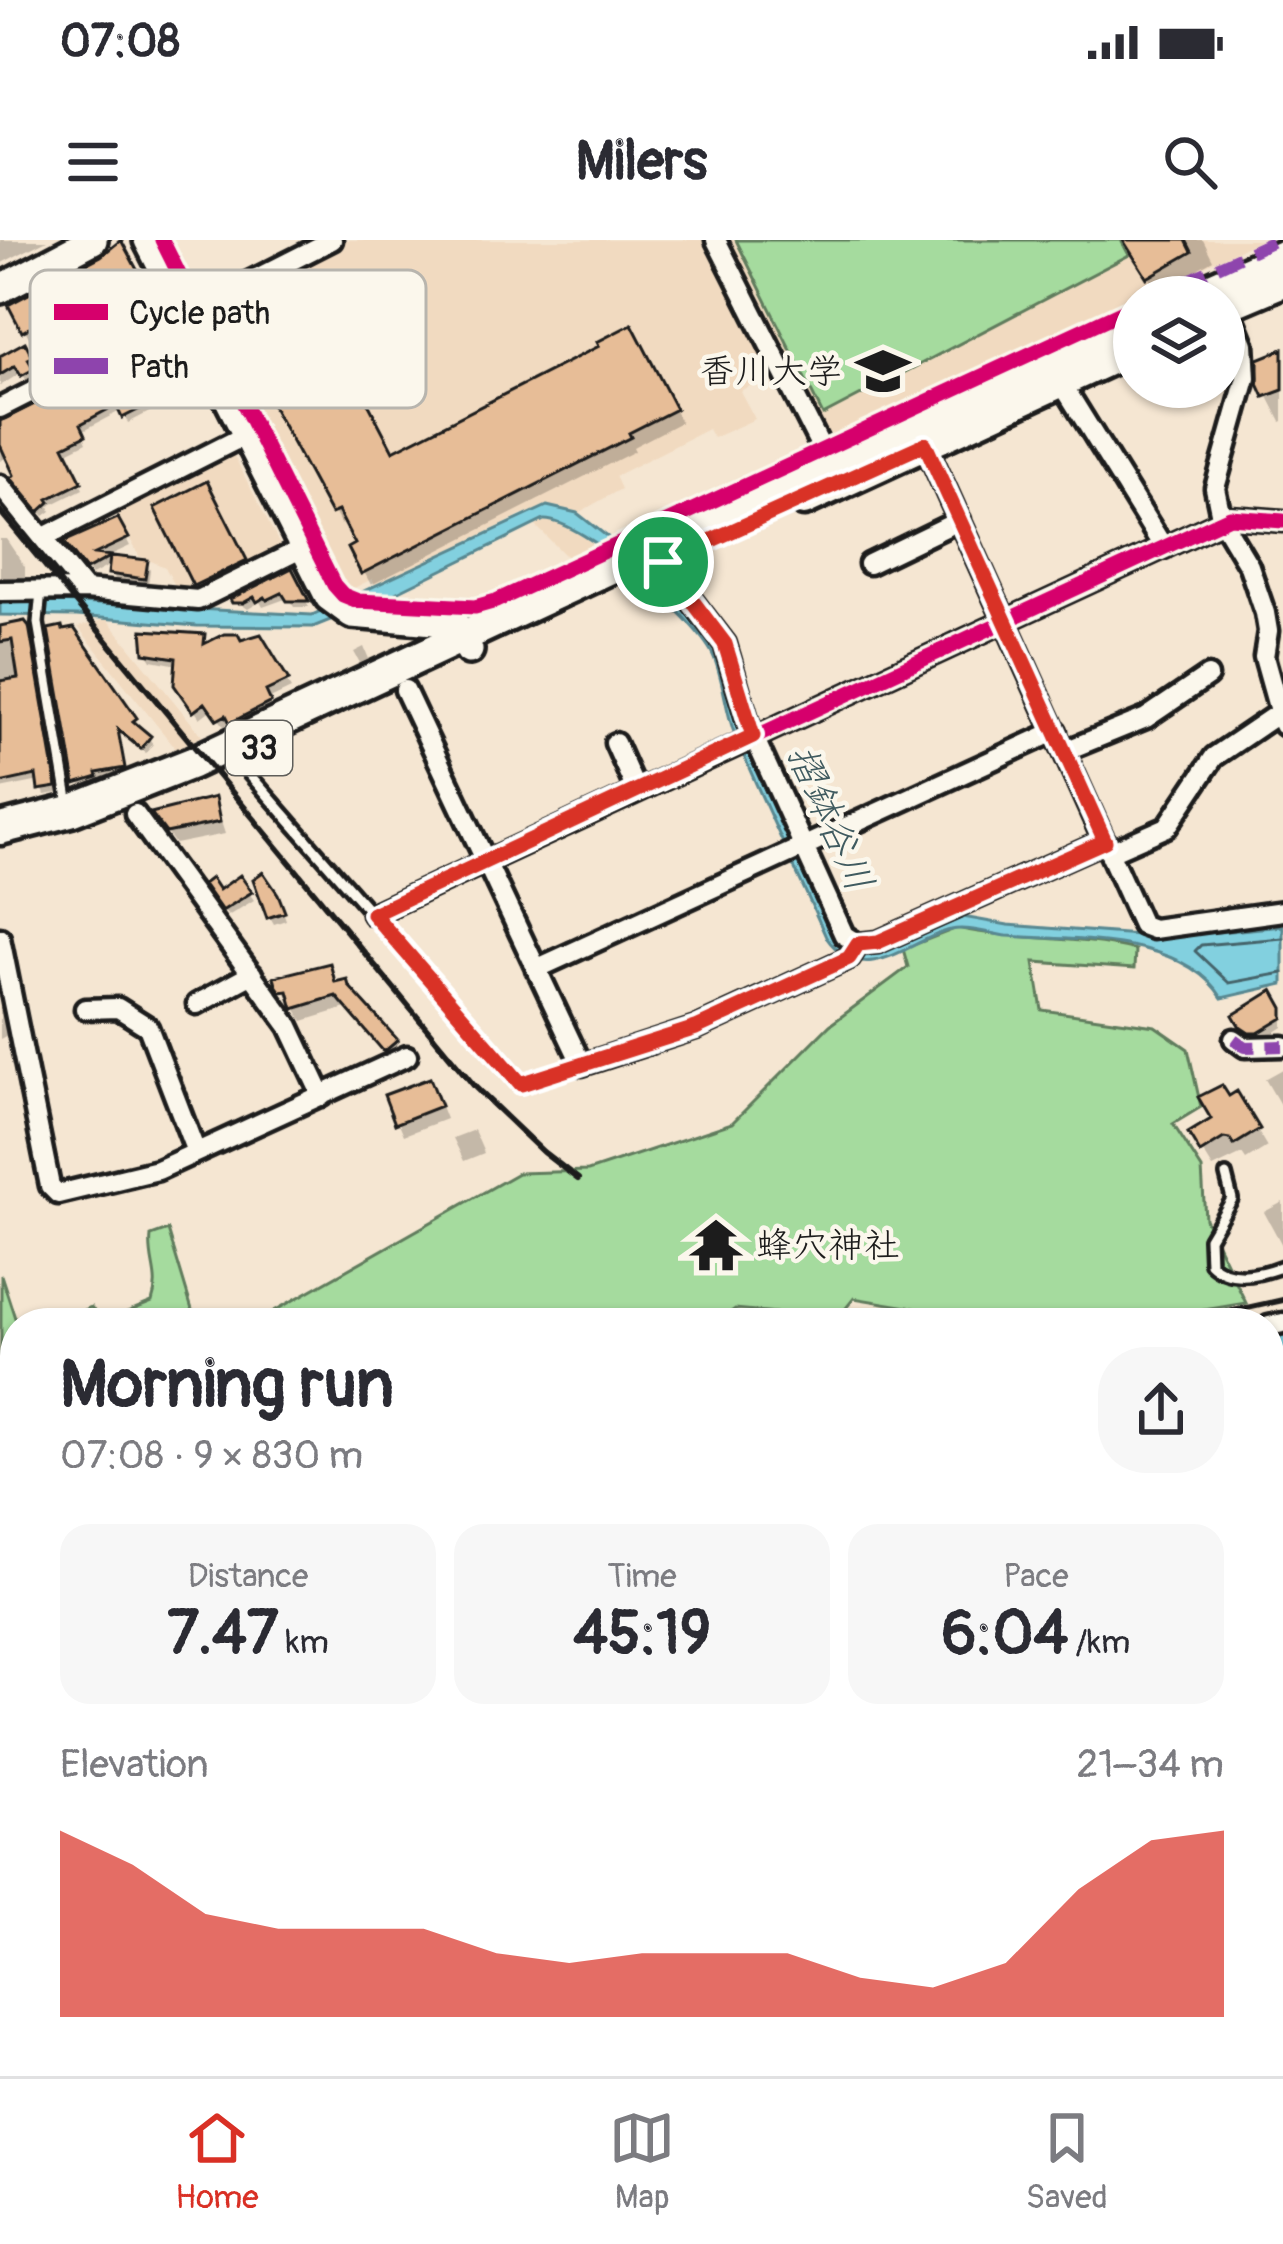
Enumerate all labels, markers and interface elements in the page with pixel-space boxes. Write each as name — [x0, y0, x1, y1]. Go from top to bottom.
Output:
text: 07:08 — [60, 14, 180, 70]
text: Milers — [576, 128, 707, 196]
icon: menu — [60, 129, 126, 195]
icon: search — [1157, 129, 1223, 195]
legend — [30, 270, 426, 408]
map controls — [1113, 276, 1245, 408]
button: layers — [1113, 276, 1245, 408]
text: Cycle path — [129, 293, 270, 334]
school or university icon: 香川大学 — [854, 342, 912, 400]
text: Path — [129, 347, 189, 388]
place label: 香川大学 — [699, 349, 843, 394]
pin — [612, 511, 714, 613]
icon: arrive — [630, 529, 696, 595]
road number: 33 — [226, 721, 292, 775]
water label: 摺鉢谷川 — [776, 737, 884, 899]
temple icon: 蜂穴神社 — [687, 1216, 745, 1274]
place label: 蜂穴神社 — [756, 1223, 900, 1268]
text: Morning run — [60, 1344, 394, 1427]
button: share — [1098, 1347, 1224, 1473]
text: 07:08 · 9 × 830 m — [60, 1431, 363, 1480]
text: Distance — [188, 1556, 308, 1597]
text: Time — [608, 1556, 676, 1597]
text: Pace — [1003, 1556, 1069, 1597]
text: 7.47 — [167, 1597, 279, 1672]
text: 45:19 — [573, 1597, 711, 1672]
text: 6:04 — [942, 1597, 1068, 1672]
text: km — [279, 1622, 329, 1663]
text: /km — [1068, 1622, 1130, 1663]
text: Elevation — [60, 1740, 209, 1789]
text: 21–34 m — [1077, 1740, 1224, 1789]
tab: Home — [175, 2105, 259, 2218]
tab: Map — [609, 2105, 675, 2218]
tab: Saved — [1026, 2105, 1108, 2218]

